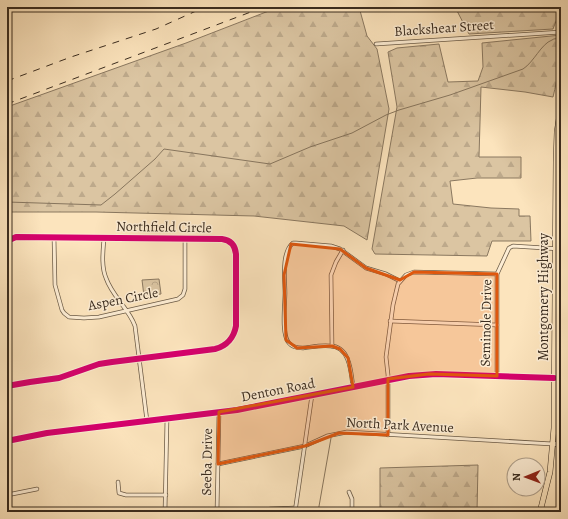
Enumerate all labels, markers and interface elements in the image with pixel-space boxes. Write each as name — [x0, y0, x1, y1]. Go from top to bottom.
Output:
street label: Blackshear Street — [394, 15, 495, 41]
street label: Northfield Circle — [116, 217, 212, 237]
street label: Montgomery Highway — [534, 232, 553, 361]
street label: Seminole Drive — [476, 279, 496, 367]
street label: Aspen Circle — [85, 283, 160, 315]
street label: Denton Road — [239, 373, 317, 406]
street label: North Park Avenue — [346, 413, 454, 437]
street label: Seeba Drive — [197, 428, 217, 496]
north arrow — [506, 457, 546, 497]
text: N — [509, 473, 524, 481]

